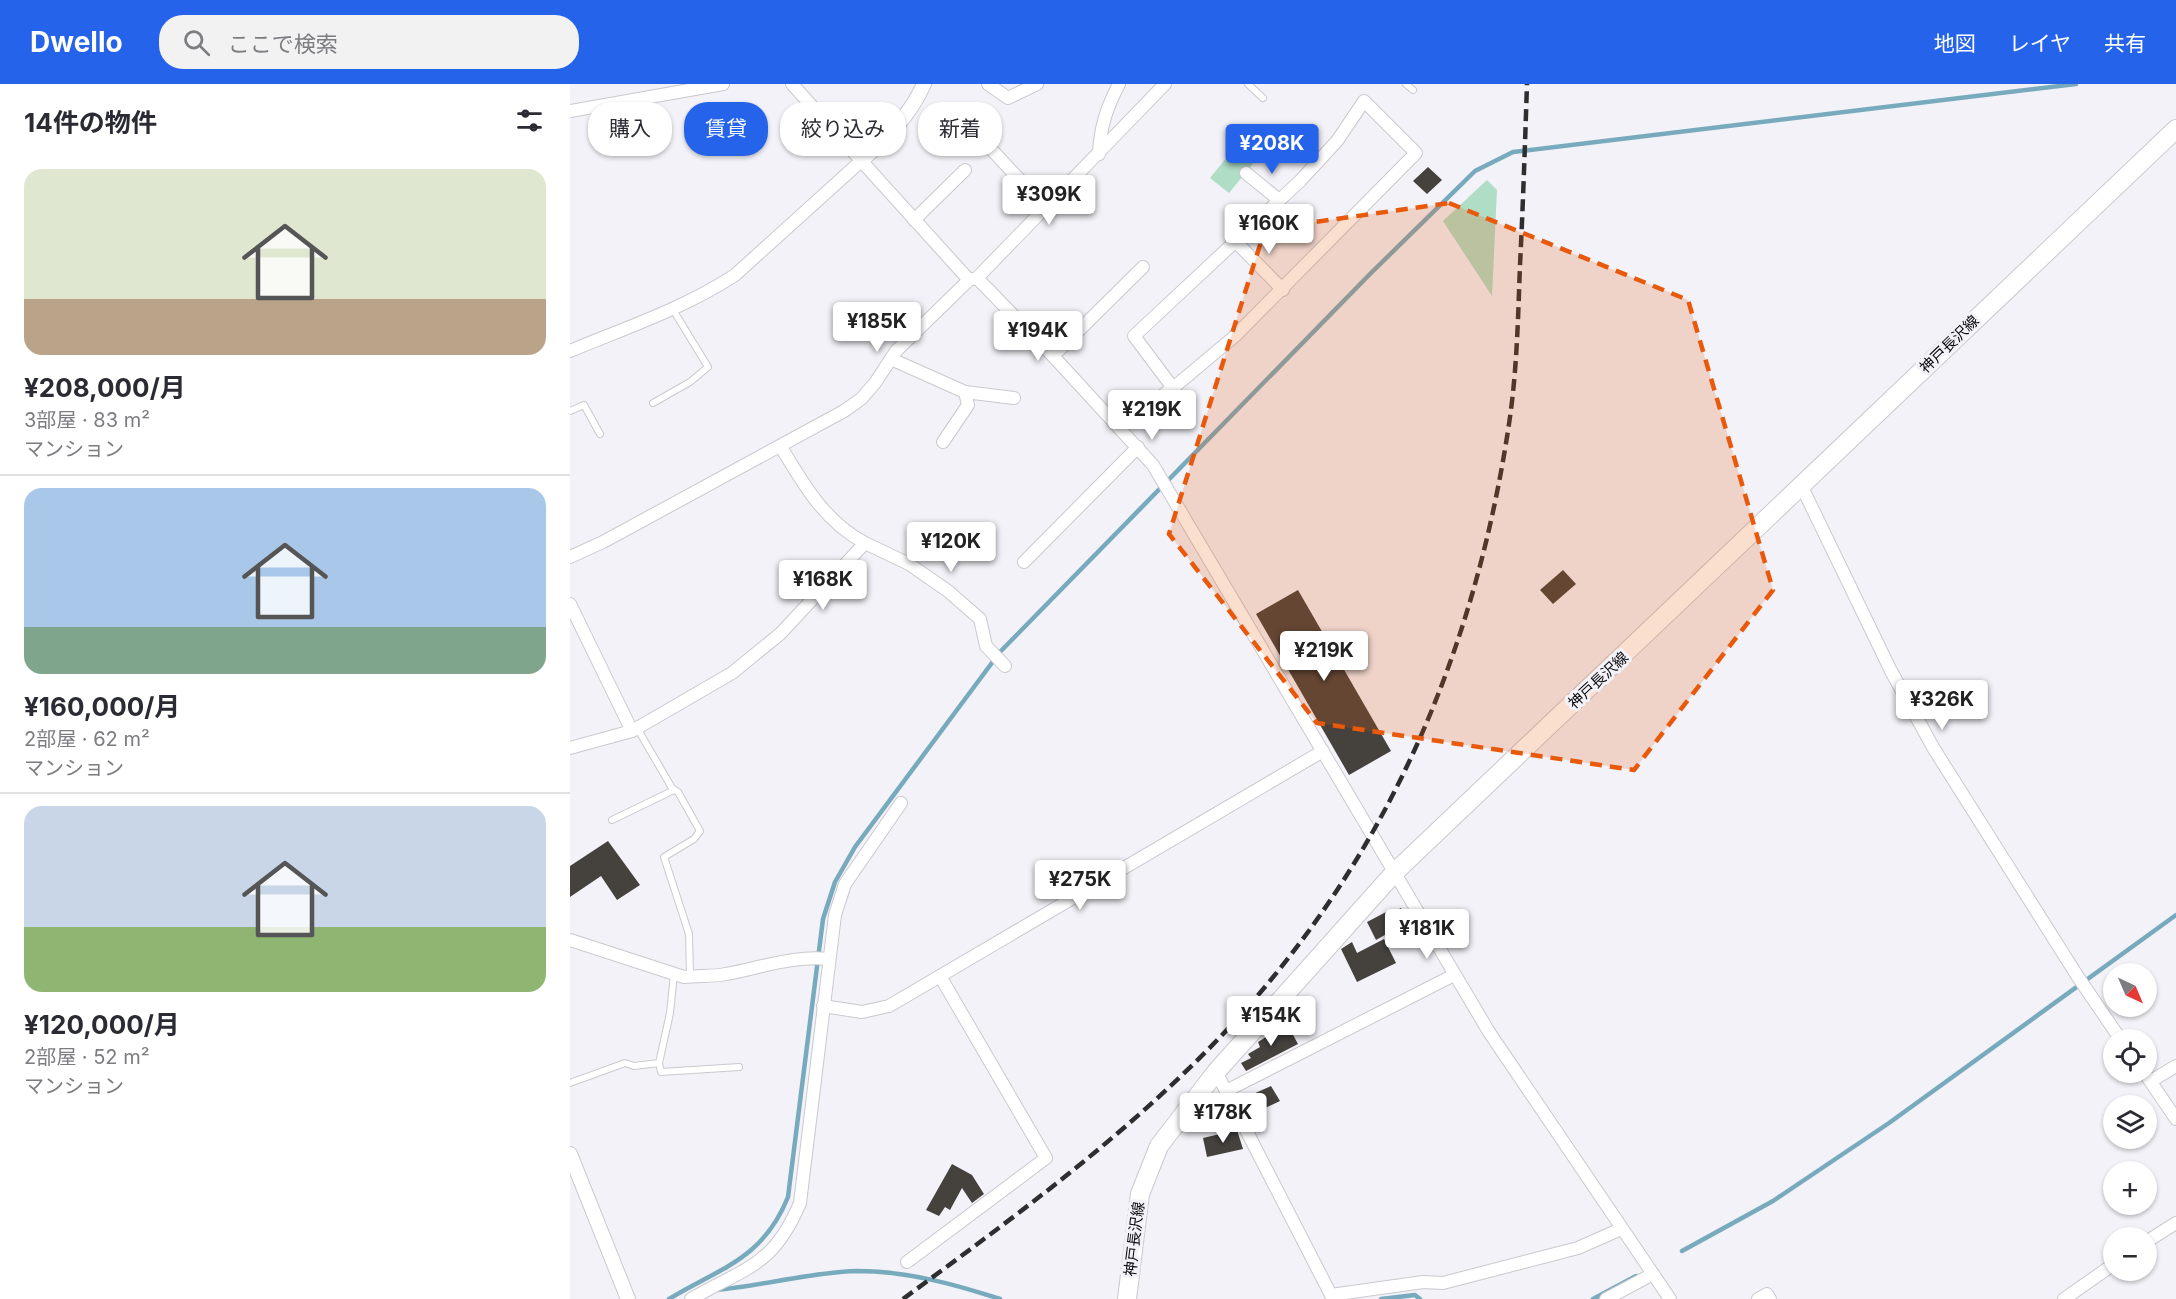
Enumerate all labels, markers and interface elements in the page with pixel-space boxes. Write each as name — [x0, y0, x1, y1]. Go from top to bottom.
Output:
search box — [159, 15, 579, 69]
text: Dwello — [30, 25, 123, 59]
icon: search — [180, 26, 213, 59]
text: ここで検索 — [228, 31, 338, 57]
text: 地図 — [1934, 31, 1976, 56]
text: レイヤ — [2009, 31, 2071, 56]
text: 共有 — [2104, 31, 2146, 56]
chip: 購入 — [588, 102, 672, 156]
chip: 賃貸 — [684, 102, 768, 156]
chip: 絞り込み — [780, 102, 906, 156]
chip: 新着 — [918, 102, 1002, 156]
icon: filters — [513, 104, 546, 137]
text: 14件の物件 — [24, 107, 157, 138]
pin: ¥208K — [1230, 124, 1314, 175]
text: ¥208K — [1240, 131, 1304, 155]
pin: ¥309K — [1007, 175, 1091, 226]
text: ¥309K — [1016, 182, 1082, 206]
pin: ¥160K — [1227, 204, 1311, 255]
icon: home — [231, 208, 339, 316]
text: ¥160K — [1239, 211, 1299, 235]
pin: ¥185K — [835, 302, 919, 353]
text: ¥185K — [847, 309, 907, 333]
pin: ¥194K — [996, 311, 1080, 362]
street label: 神戸長沢線 — [1915, 311, 1983, 377]
text: ¥194K — [1008, 318, 1068, 342]
text: ¥208,000/月 — [24, 372, 186, 403]
pin: ¥219K — [1110, 390, 1194, 441]
text: ¥219K — [1122, 397, 1182, 421]
text: 3部屋 · 83 m² — [24, 408, 150, 432]
text: マンション — [24, 437, 124, 461]
pin: ¥120K — [909, 522, 993, 573]
icon: home — [231, 527, 339, 635]
text: ¥120K — [921, 529, 981, 553]
pin: ¥168K — [781, 560, 865, 611]
text: ¥168K — [793, 567, 853, 591]
pin: ¥219K — [1282, 631, 1366, 682]
text: ¥219K — [1294, 638, 1354, 662]
street label: 神戸長沢線 — [1564, 647, 1632, 713]
pin: ¥326K — [1900, 680, 1984, 731]
text: ¥326K — [1910, 687, 1974, 711]
text: ¥160,000/月 — [24, 691, 180, 722]
text: 2部屋 · 62 m² — [24, 727, 150, 751]
text: マンション — [24, 756, 124, 780]
icon: home — [231, 845, 339, 953]
pin: ¥275K — [1038, 860, 1122, 911]
text: ¥275K — [1049, 867, 1111, 891]
pin: ¥181K — [1385, 909, 1469, 960]
text: ¥181K — [1399, 916, 1455, 940]
north arrow — [2103, 963, 2157, 1017]
map controls — [2103, 963, 2157, 1281]
pin: ¥154K — [1229, 996, 1313, 1047]
text: ¥154K — [1241, 1003, 1301, 1027]
text: ¥120,000/月 — [24, 1009, 180, 1040]
button: locate — [2103, 1029, 2157, 1083]
text: 2部屋 · 52 m² — [24, 1045, 150, 1069]
text: マンション — [24, 1074, 124, 1098]
pin: ¥178K — [1181, 1093, 1265, 1144]
button: layers — [2103, 1095, 2157, 1149]
text: ¥178K — [1194, 1100, 1252, 1124]
button: + — [2103, 1161, 2157, 1215]
street label: 神戸長沢線 — [1120, 1201, 1148, 1277]
button: − — [2103, 1227, 2157, 1281]

